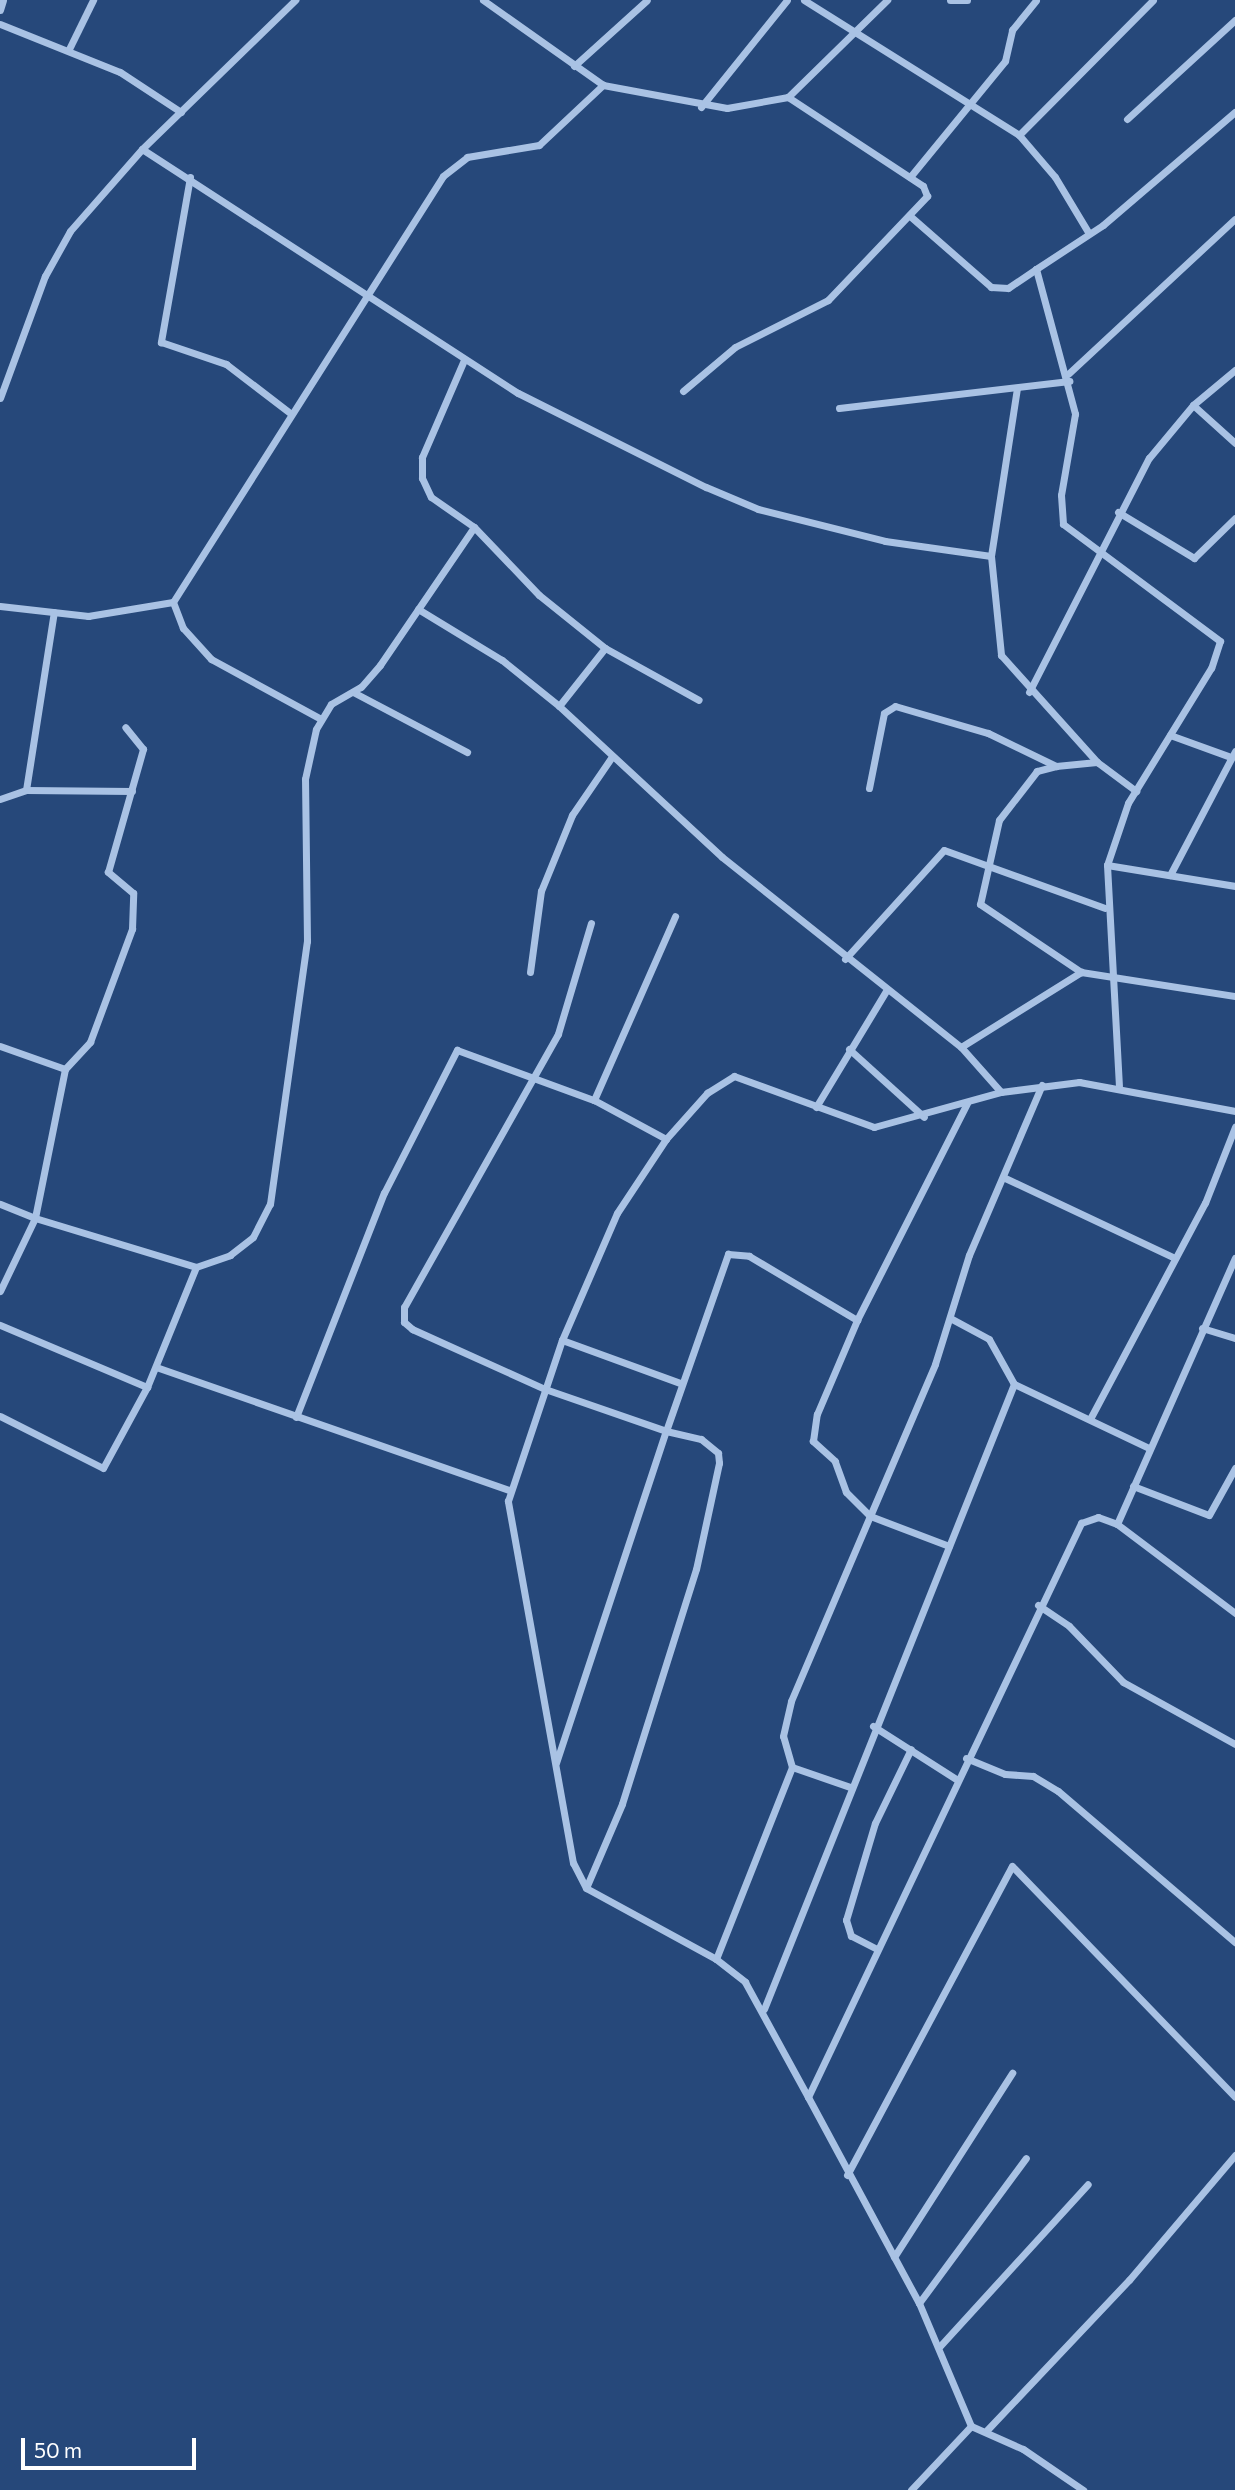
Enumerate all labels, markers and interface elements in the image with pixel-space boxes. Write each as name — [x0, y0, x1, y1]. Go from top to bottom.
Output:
scale bar — [24, 2424, 200, 2468]
text: 50 m — [34, 2437, 82, 2462]

